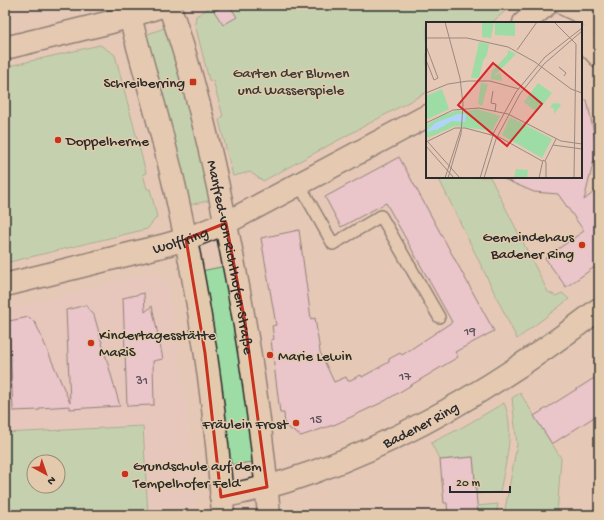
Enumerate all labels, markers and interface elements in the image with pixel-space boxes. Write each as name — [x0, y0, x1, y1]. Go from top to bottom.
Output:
inset map — [426, 22, 582, 178]
park label: Garten der Blumen und Wasserspiele — [233, 65, 349, 100]
place label: Schreiberring — [103, 75, 185, 93]
marker: Schreiberring — [188, 77, 198, 87]
place label: Doppelherme — [65, 133, 149, 151]
marker: Doppelherme — [53, 135, 63, 145]
street label: Manfred-von-Richthofen-Straße — [202, 159, 257, 356]
street label: Wolffring — [151, 224, 211, 259]
place label: Gemeindehaus Badener Ring — [483, 229, 574, 264]
marker: Gemeindehaus Badener Ring — [577, 240, 587, 250]
house number: 19 — [463, 325, 476, 340]
place label: Kindertagesstätte MaRiS — [99, 327, 216, 362]
marker: Kindertagesstätte MaRiS — [86, 338, 96, 348]
place label: Marie Lewin — [278, 348, 352, 366]
marker: Marie Lewin — [265, 350, 275, 360]
house number: 17 — [398, 370, 412, 385]
house number: 31 — [135, 374, 148, 389]
street label: Badener Ring — [379, 399, 462, 454]
house number: 15 — [309, 413, 322, 428]
place label: Fräulein Frost — [201, 416, 290, 434]
marker: Fräulein Frost — [291, 418, 301, 428]
north arrow — [26, 454, 66, 494]
place label: Grundschule auf dem Tempelhofer Feld — [132, 458, 262, 493]
scale bar — [450, 468, 510, 494]
marker: Grundschule auf dem Tempelhofer Feld — [120, 469, 130, 479]
text: N — [45, 473, 58, 487]
text: 20 m — [456, 477, 481, 491]

